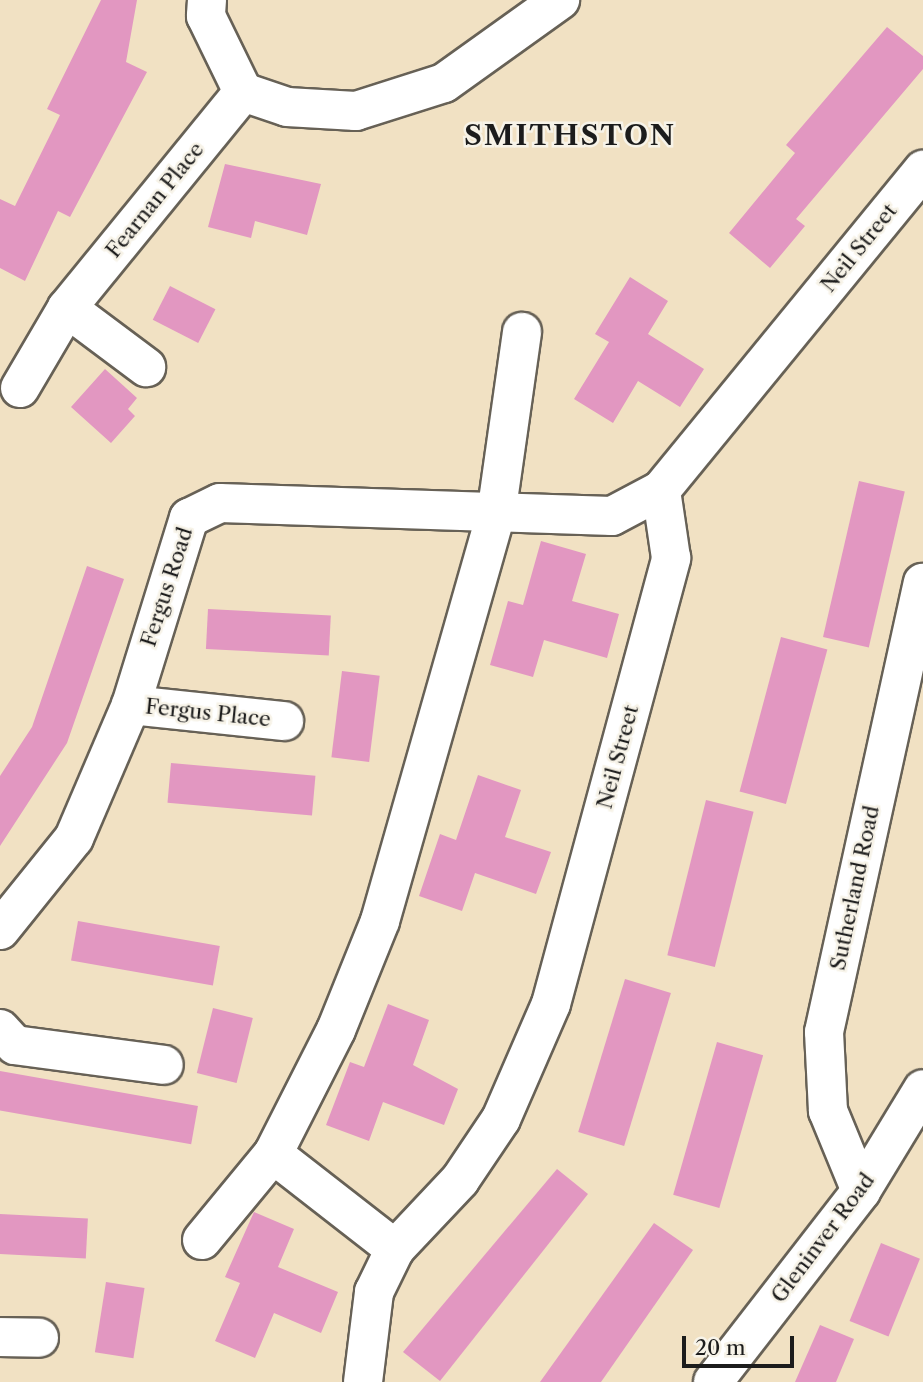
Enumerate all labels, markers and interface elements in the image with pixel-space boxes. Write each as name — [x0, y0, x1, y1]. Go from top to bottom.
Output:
district label: SMITHSTON — [465, 118, 675, 152]
street label: Fearnan Place — [101, 137, 209, 263]
street label: Neil Street — [816, 199, 902, 297]
street label: Fergus Road — [136, 524, 198, 650]
street label: Fergus Place — [144, 694, 272, 732]
street label: Neil Street — [592, 702, 644, 812]
street label: Sutherland Road — [825, 803, 885, 973]
street label: Gleninver Road — [766, 1168, 880, 1308]
scale bar — [685, 1322, 797, 1366]
text: 20 m — [695, 1335, 746, 1360]

